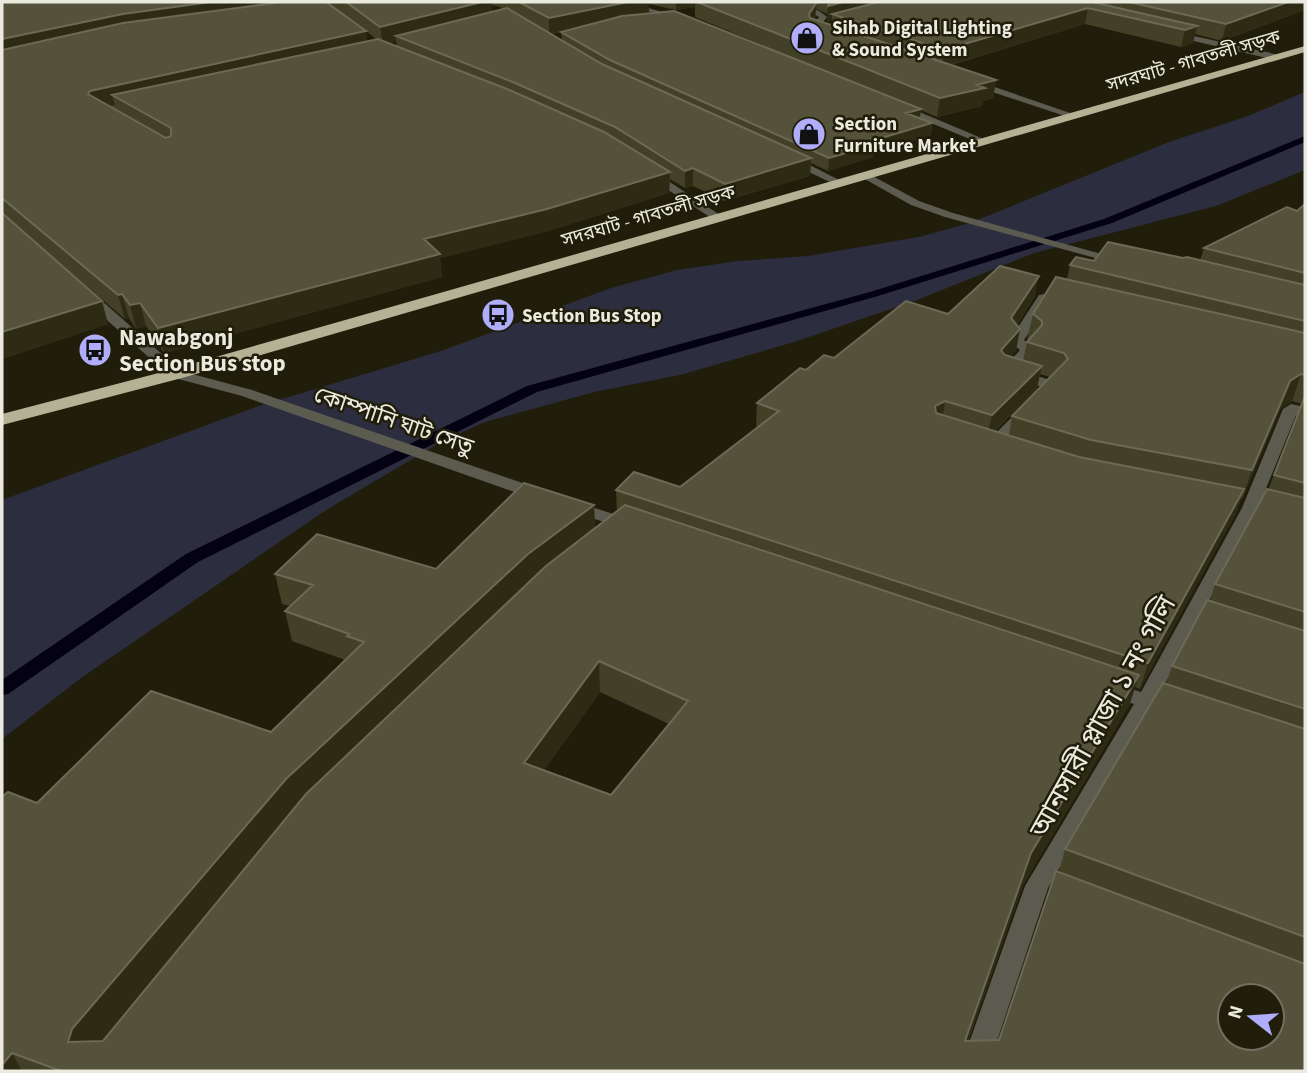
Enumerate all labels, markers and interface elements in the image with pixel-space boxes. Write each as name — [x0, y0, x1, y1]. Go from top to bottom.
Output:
place label: Sihab Digital Lighting & Sound System — [832, 15, 1012, 64]
shop icon: Sihab Digital Lighting & Sound System — [788, 19, 826, 57]
street label: সদরঘাট - গাবতলী সড়ক — [1102, 23, 1284, 99]
place label: Section Furniture Market — [834, 111, 976, 160]
shop icon: Section Furniture Market — [790, 115, 828, 153]
street label: সদরঘাট - গাবতলী সড়ক — [557, 178, 739, 254]
bus stop icon: Section Bus Stop — [479, 296, 517, 334]
place label: Section Bus Stop — [522, 303, 662, 330]
place label: Nawabgonj Section Bus stop — [119, 321, 286, 380]
bus stop icon: Nawabgonj Section Bus stop — [76, 331, 114, 369]
street label: কোম্পানি ঘাট সেতু — [310, 378, 479, 463]
street label: আনসারী প্লাজা ১ নং গলি — [1019, 588, 1186, 846]
north arrow — [1216, 982, 1286, 1052]
text: N — [1221, 1002, 1251, 1022]

